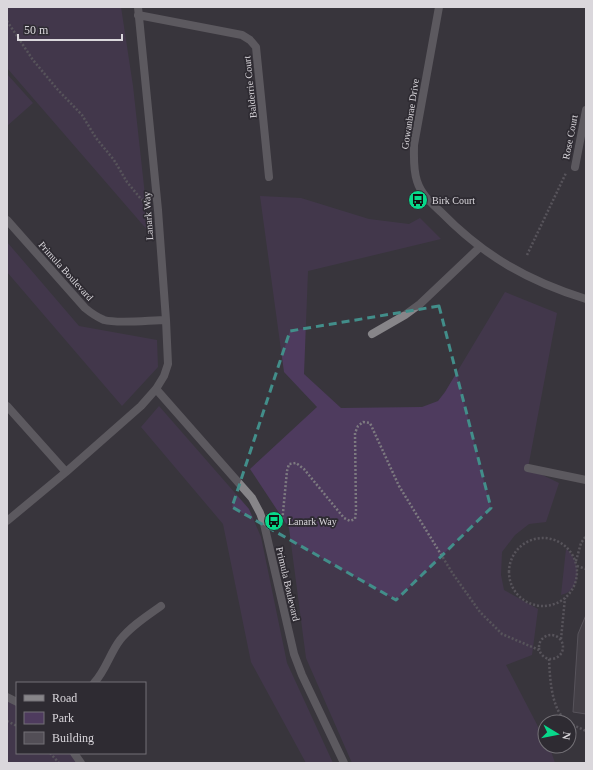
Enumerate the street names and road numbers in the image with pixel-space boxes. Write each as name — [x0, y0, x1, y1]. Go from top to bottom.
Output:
street label: Balderrie Court — [241, 55, 259, 119]
street label: Gowanbrae Drive — [399, 77, 421, 150]
street label: Rose Court — [560, 114, 580, 160]
street label: Lanark Way — [141, 191, 155, 241]
street label: Primula Boulevard — [37, 239, 95, 303]
street label: Primula Boulevard — [274, 546, 302, 622]

